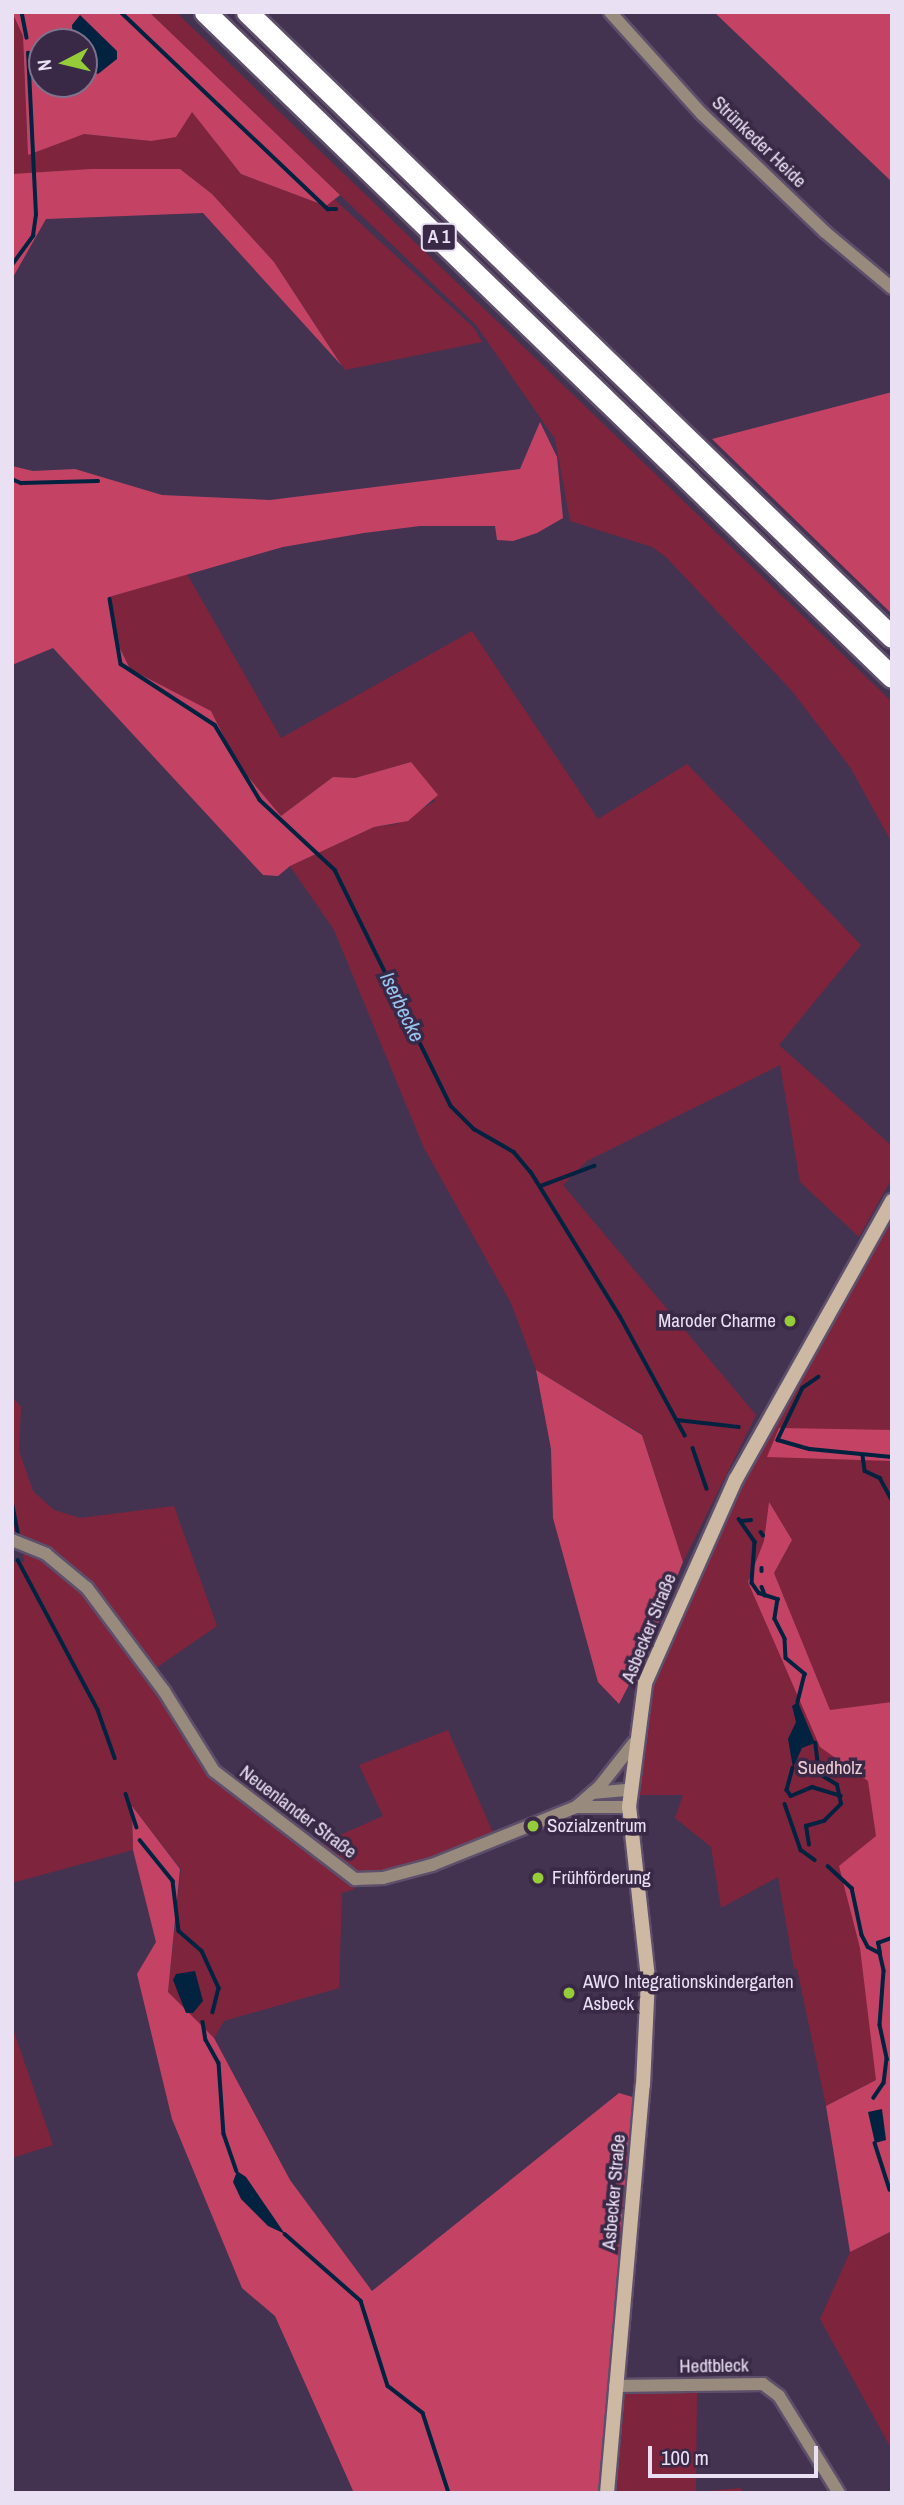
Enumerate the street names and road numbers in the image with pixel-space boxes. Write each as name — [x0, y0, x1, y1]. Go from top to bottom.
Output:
street label: Strünkeder Heide — [707, 91, 811, 193]
road number: A 1 — [420, 222, 458, 251]
street label: Asbecker Straße — [617, 1570, 681, 1686]
street label: Neuenlander Straße — [235, 1761, 361, 1863]
street label: Asbecker Straße — [598, 2133, 630, 2251]
street label: Hedtbleck — [679, 2354, 749, 2378]

